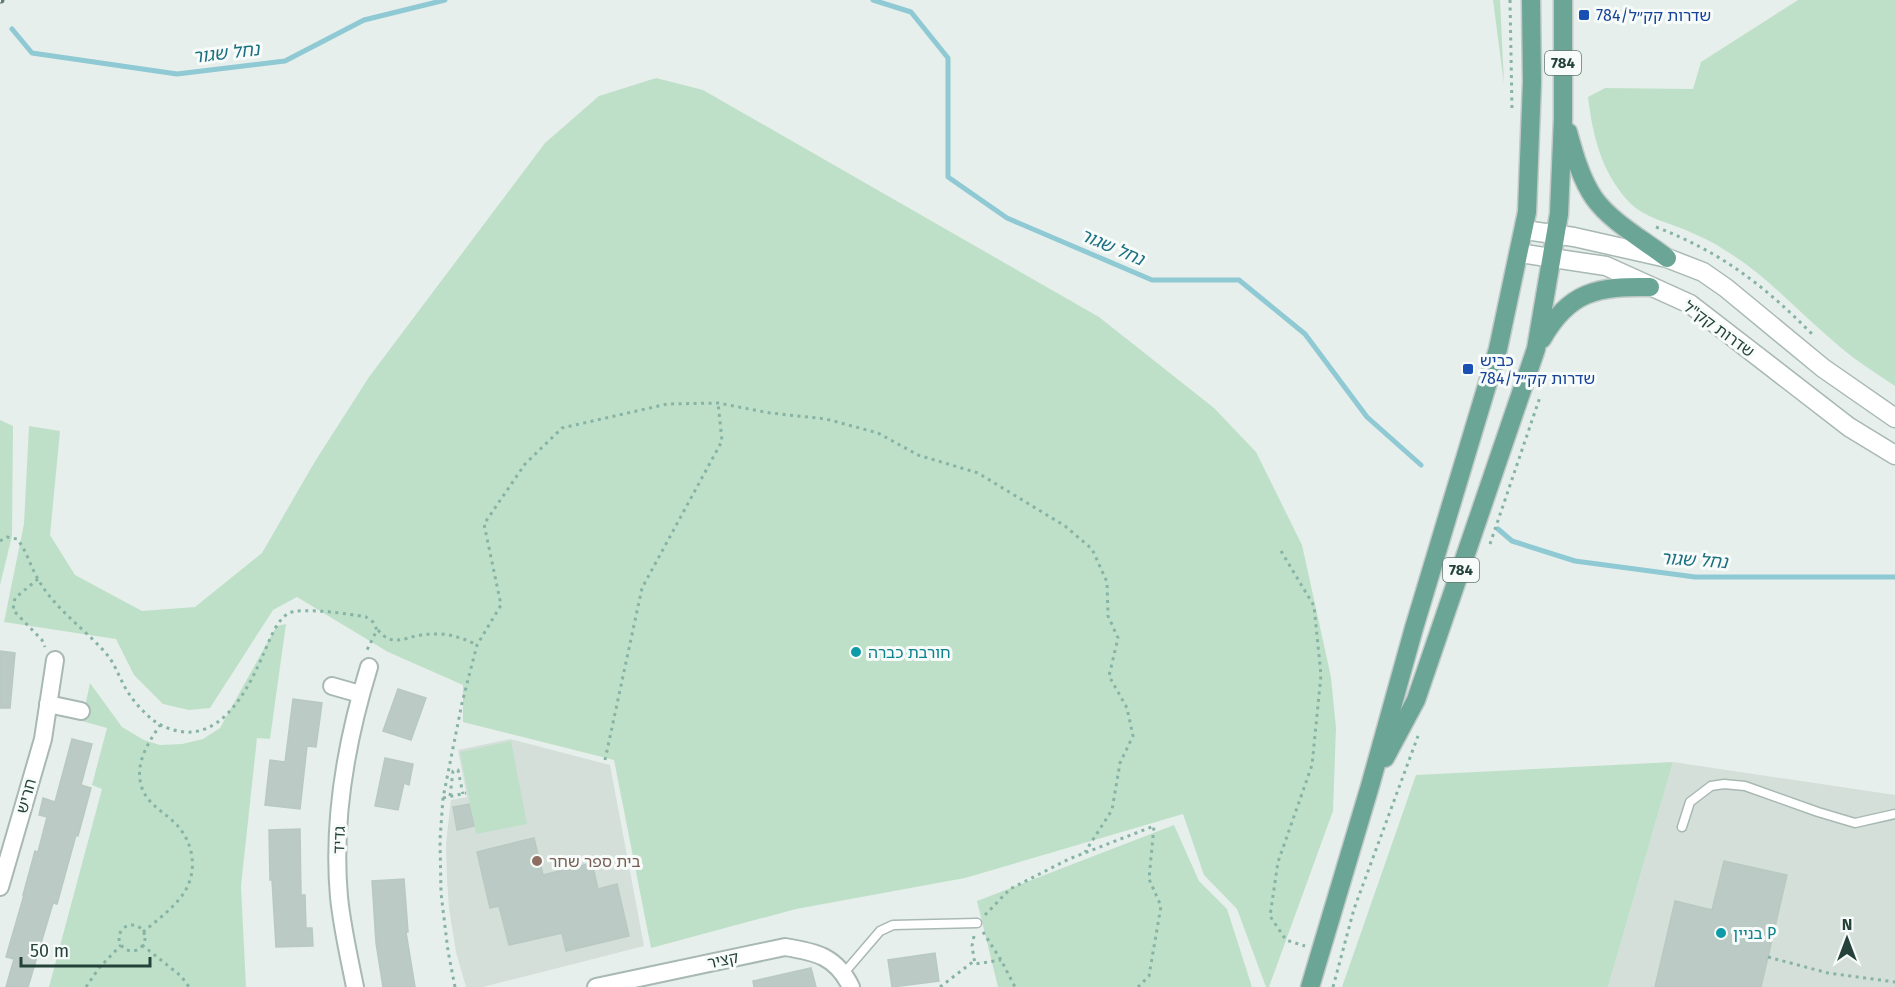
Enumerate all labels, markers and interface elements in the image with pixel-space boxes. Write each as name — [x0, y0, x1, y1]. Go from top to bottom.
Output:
place label: 784/שדרות קק״ל — [1596, 6, 1711, 25]
marker: 784/שדרות קק״ל — [1577, 8, 1591, 22]
water label: נחל שגור — [191, 38, 262, 68]
road number: 784 — [1545, 51, 1581, 75]
water label: נחל שגור — [1077, 224, 1148, 271]
street label: שדרות קק"ל — [1680, 297, 1758, 361]
place label: כביש 784/שדרות קק״ל — [1480, 351, 1595, 388]
marker: כביש 784/שדרות קק״ל — [1461, 362, 1475, 376]
water label: נחל שגור — [1660, 547, 1730, 573]
road number: 784 — [1443, 558, 1479, 582]
place label: חורבת כברה — [868, 643, 951, 662]
marker: חורבת כברה — [849, 645, 863, 659]
street label: חריש — [12, 776, 40, 816]
street label: גדיד — [329, 826, 349, 854]
place label: בית ספר שחר — [549, 852, 641, 871]
marker: בית ספר שחר — [530, 854, 544, 868]
north arrow — [1817, 909, 1877, 969]
text: N — [1842, 915, 1852, 934]
place label: בניין P — [1733, 924, 1776, 943]
marker: בניין P — [1714, 926, 1728, 940]
scale bar — [21, 930, 150, 968]
text: 50 m — [30, 940, 69, 962]
street label: קציר — [706, 947, 740, 973]

